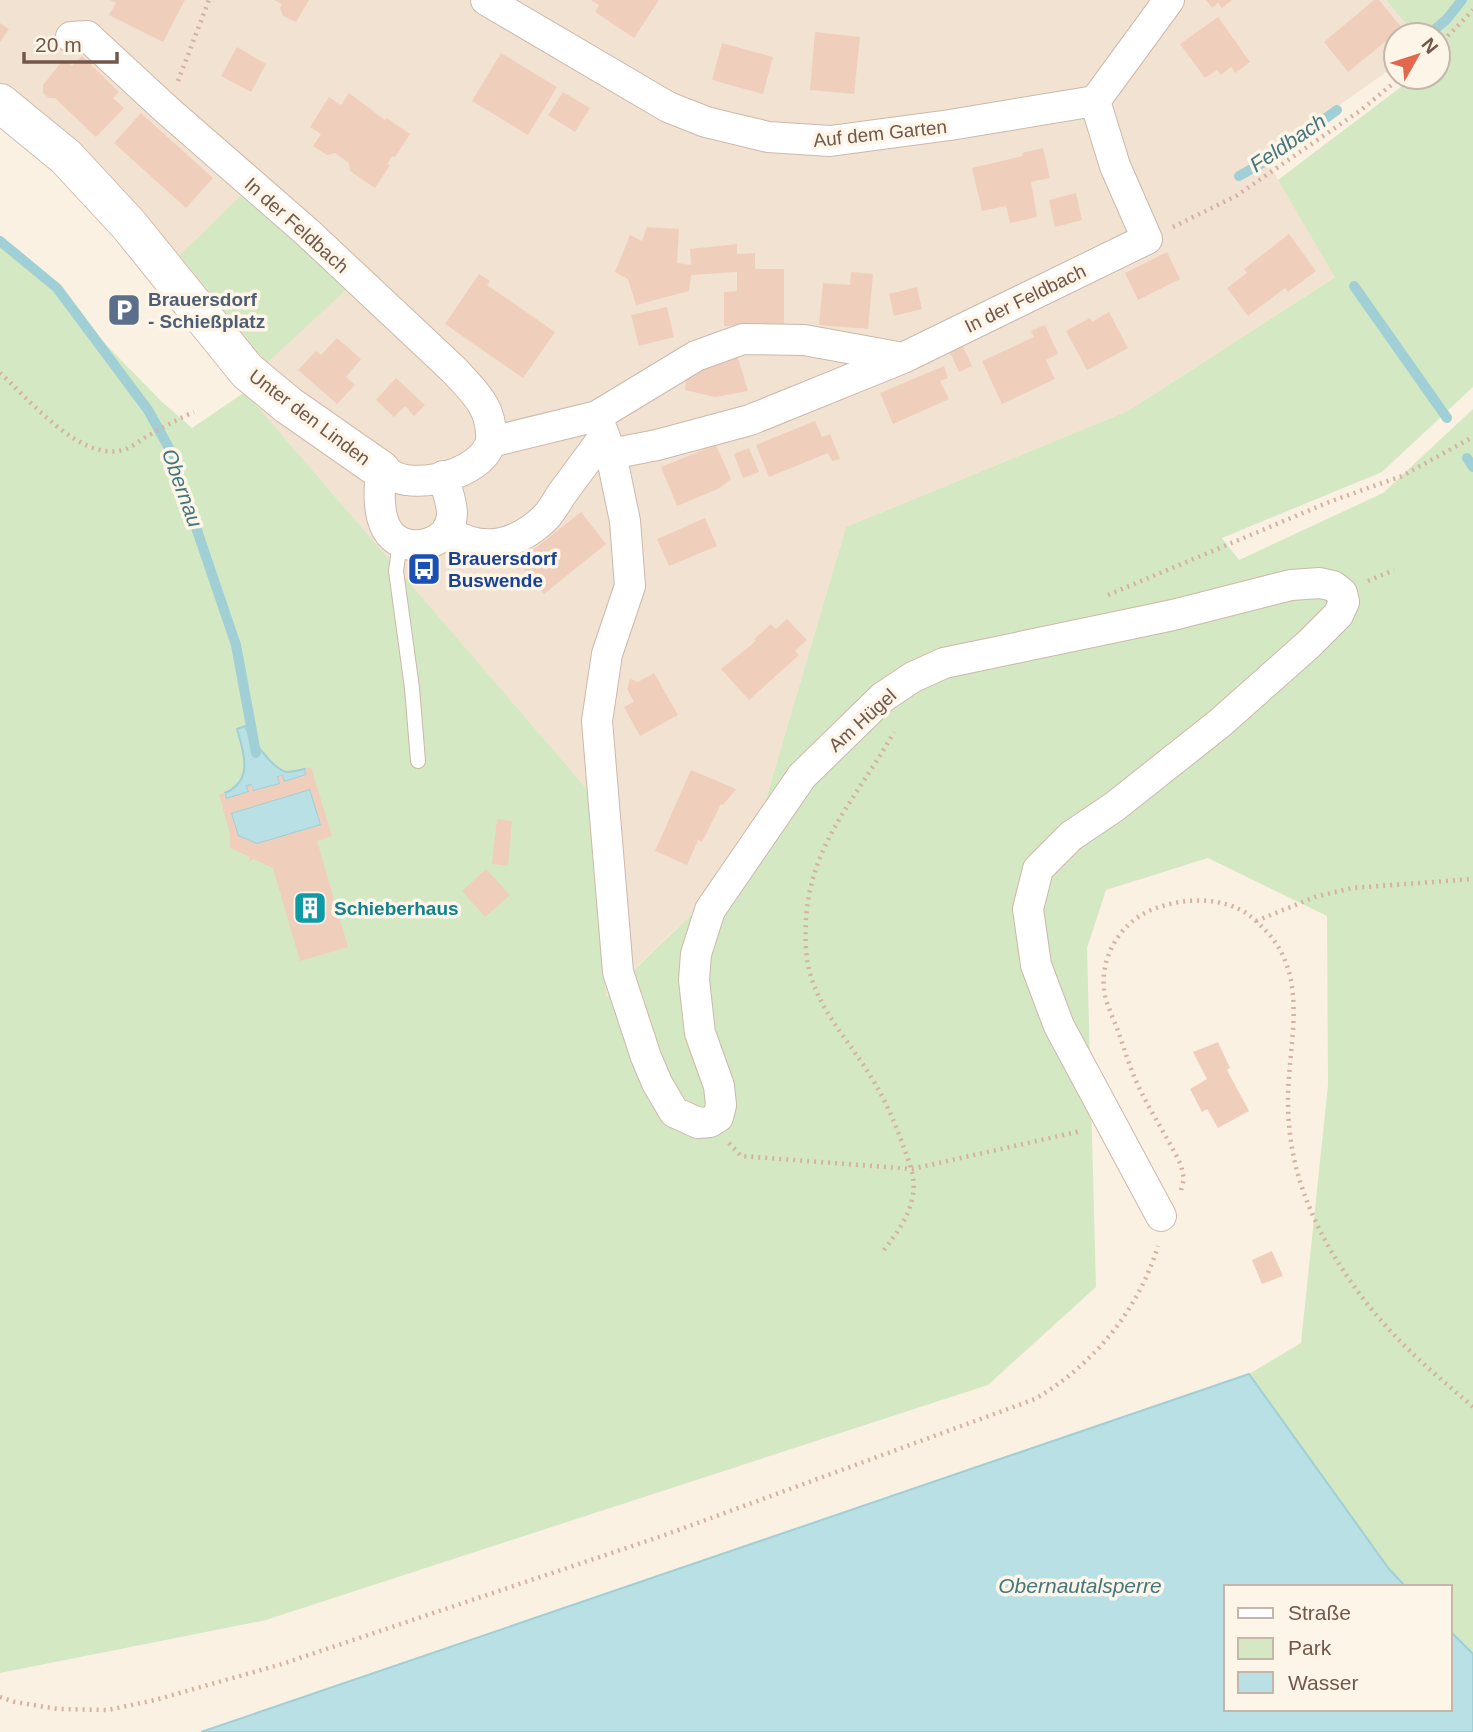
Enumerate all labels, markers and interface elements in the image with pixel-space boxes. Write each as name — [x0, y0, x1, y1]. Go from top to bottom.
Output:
scale bar — [24, 21, 117, 65]
north arrow — [1382, 21, 1452, 91]
text: 20 m — [35, 33, 82, 56]
text: N — [1417, 34, 1442, 58]
water label: Feldbach — [1245, 109, 1330, 176]
street label: Auf dem Garten — [812, 116, 948, 151]
street label: In der Feldbach — [241, 173, 353, 277]
street label: In der Feldbach — [961, 260, 1089, 337]
place label: Brauersdorf - Schießplatz — [148, 289, 265, 332]
parking icon: Brauersdorf - Schießplatz — [105, 291, 143, 329]
street label: Unter den Linden — [245, 365, 374, 470]
water label: Obernau — [158, 445, 207, 530]
place label: Brauersdorf Buswende — [448, 548, 557, 591]
bus stop icon: Brauersdorf Buswende — [405, 550, 443, 588]
street label: Am Hügel — [824, 685, 900, 756]
building icon: Schieberhaus — [291, 889, 329, 927]
place label: Schieberhaus — [334, 898, 459, 919]
water label: Obernautalsperre — [998, 1574, 1162, 1597]
legend — [1224, 1585, 1452, 1711]
text: Straße — [1288, 1601, 1351, 1624]
text: Park — [1288, 1636, 1332, 1659]
text: Wasser — [1288, 1671, 1358, 1694]

